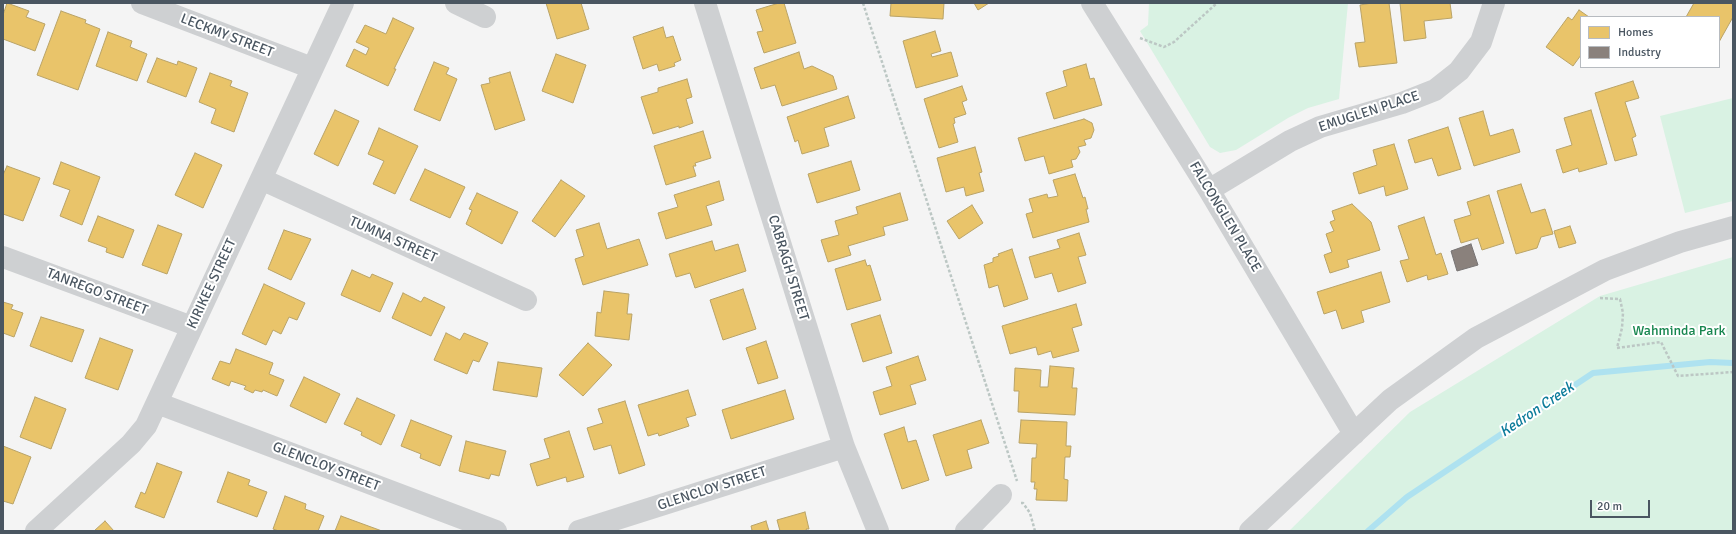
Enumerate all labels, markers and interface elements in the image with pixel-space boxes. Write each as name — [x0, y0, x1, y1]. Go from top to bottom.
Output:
street label: LECKMY STREET — [178, 11, 276, 61]
legend — [1580, 16, 1720, 68]
text: Homes — [1618, 25, 1653, 40]
text: Industry — [1618, 45, 1661, 60]
street label: EMUGLEN PLACE — [1316, 88, 1422, 136]
street label: FALCONGLEN PLACE — [1185, 159, 1265, 275]
street label: TUMNA STREET — [347, 213, 439, 267]
street label: CABRAGH STREET — [764, 213, 812, 323]
street label: KIRIKEE STREET — [184, 236, 240, 332]
street label: TANREGO STREET — [44, 265, 150, 319]
park label: Wahminda Park — [1632, 323, 1726, 339]
water label: Kedron Creek — [1497, 379, 1577, 441]
street label: GLENCLOY STREET — [270, 439, 382, 495]
street label: GLENCLOY STREET — [655, 463, 769, 515]
scale bar — [1592, 492, 1652, 518]
text: 20 m — [1597, 499, 1622, 514]

